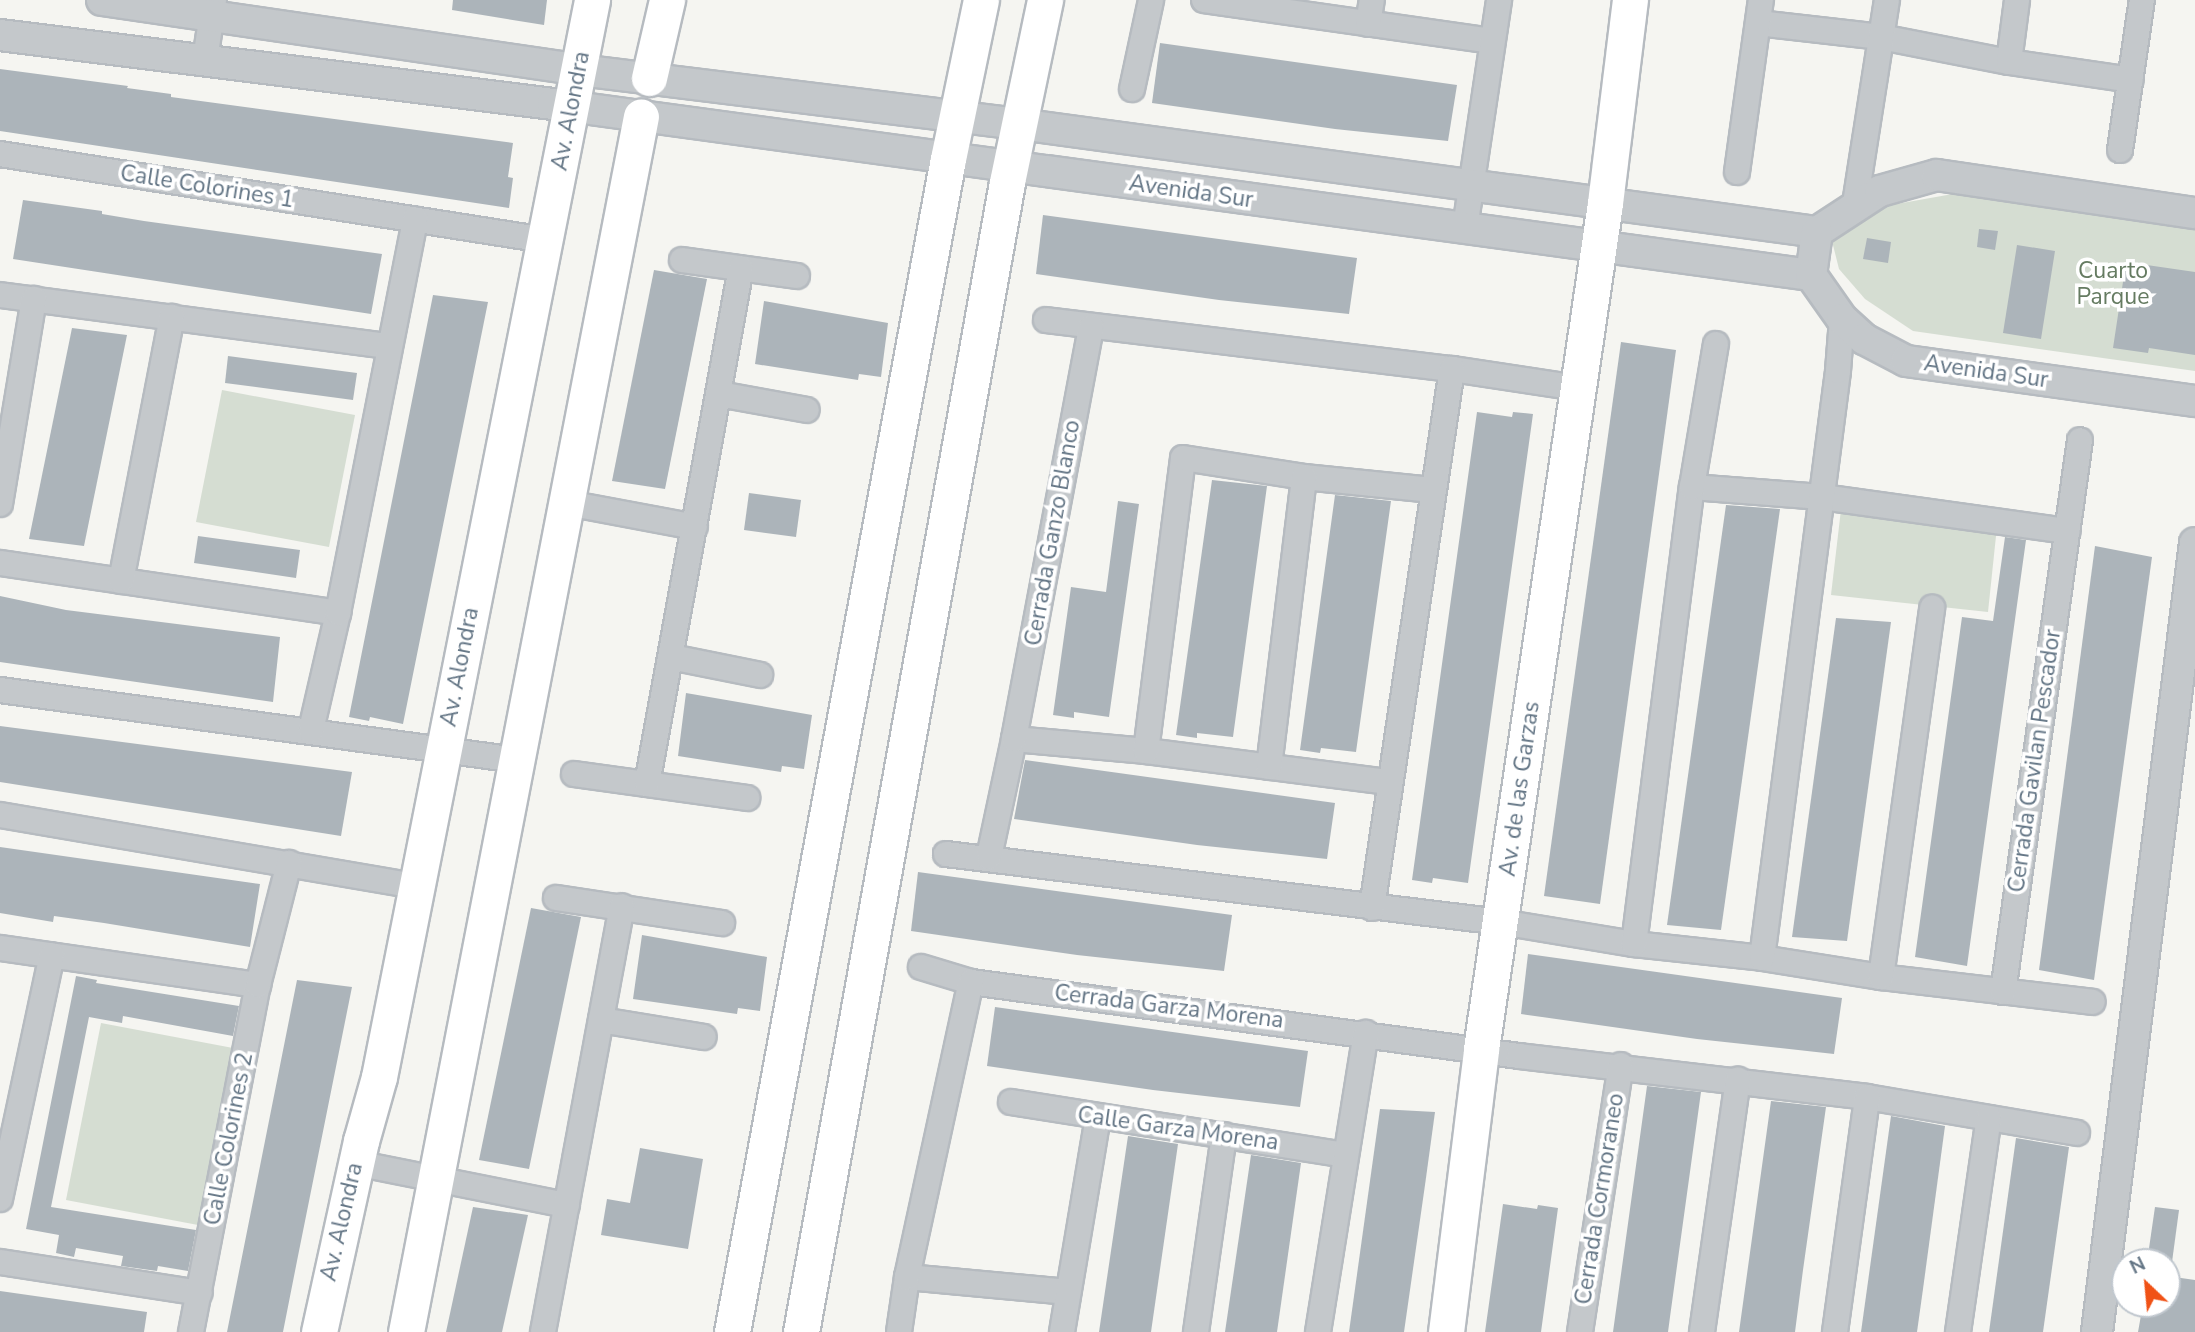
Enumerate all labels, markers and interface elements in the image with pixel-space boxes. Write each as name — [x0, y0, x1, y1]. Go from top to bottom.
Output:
street label: Av. Alondra — [546, 49, 596, 173]
street label: Calle Colorines 1 — [118, 160, 296, 214]
street label: Avenida Sur — [1127, 170, 1255, 214]
park label: Cuarto Parque — [2077, 257, 2149, 311]
street label: Avenida Sur — [1922, 350, 2050, 394]
street label: Cerrada Ganzo Blanco — [1020, 418, 1086, 648]
street label: Av. Alondra — [435, 605, 485, 729]
street label: Cerrada Gavilan Pescador — [2003, 628, 2067, 894]
street label: Av. de las Garzas — [1494, 700, 1546, 878]
street label: Cerrada Garza Morena — [1053, 979, 1285, 1035]
street label: Calle Colorines 2 — [199, 1050, 259, 1228]
street label: Cerrada Cormoraneo — [1570, 1091, 1630, 1307]
street label: Calle Garza Morena — [1076, 1101, 1280, 1157]
street label: Av. Alondra — [315, 1160, 369, 1284]
north arrow — [2111, 1248, 2181, 1318]
text: N — [2126, 1251, 2150, 1281]

